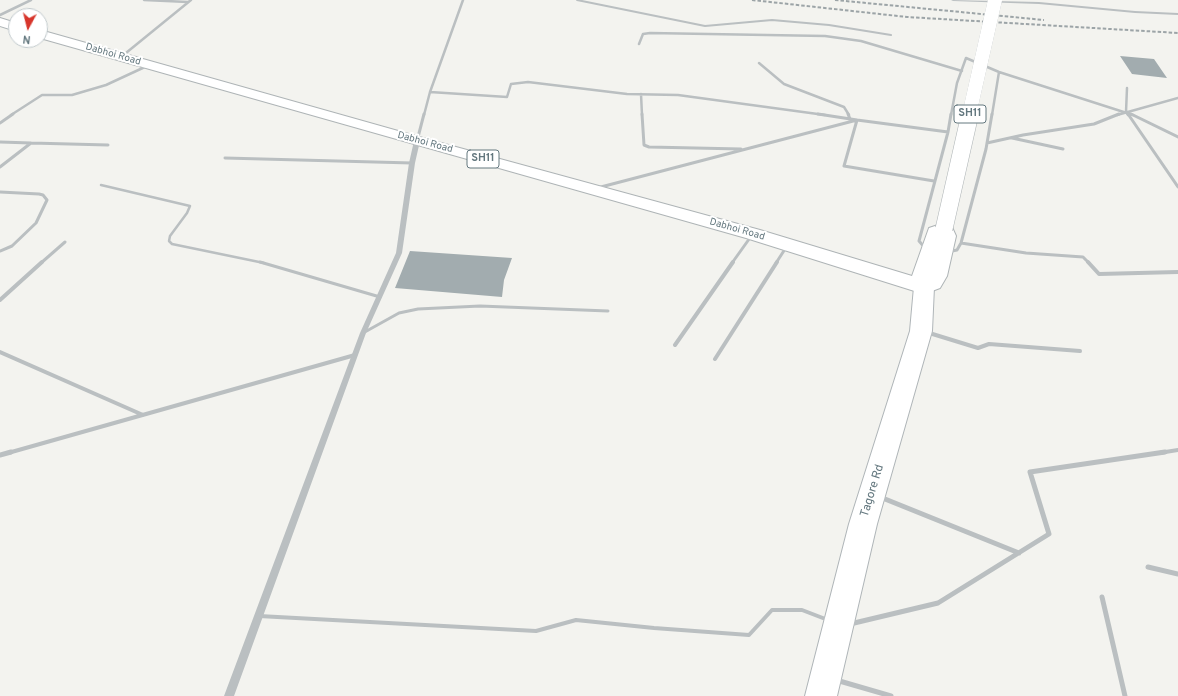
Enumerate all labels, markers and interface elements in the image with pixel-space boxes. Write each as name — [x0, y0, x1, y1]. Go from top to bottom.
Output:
north arrow — [8, 8, 48, 48]
text: N — [22, 31, 31, 46]
street label: Dabhoi Road — [84, 41, 142, 69]
road number: SH11 — [954, 105, 986, 123]
street label: Dabhoi Road — [396, 130, 454, 156]
road number: SH11 — [467, 150, 499, 168]
street label: Dabhoi Road — [708, 216, 766, 244]
street label: Tagore Rd — [858, 463, 888, 519]

